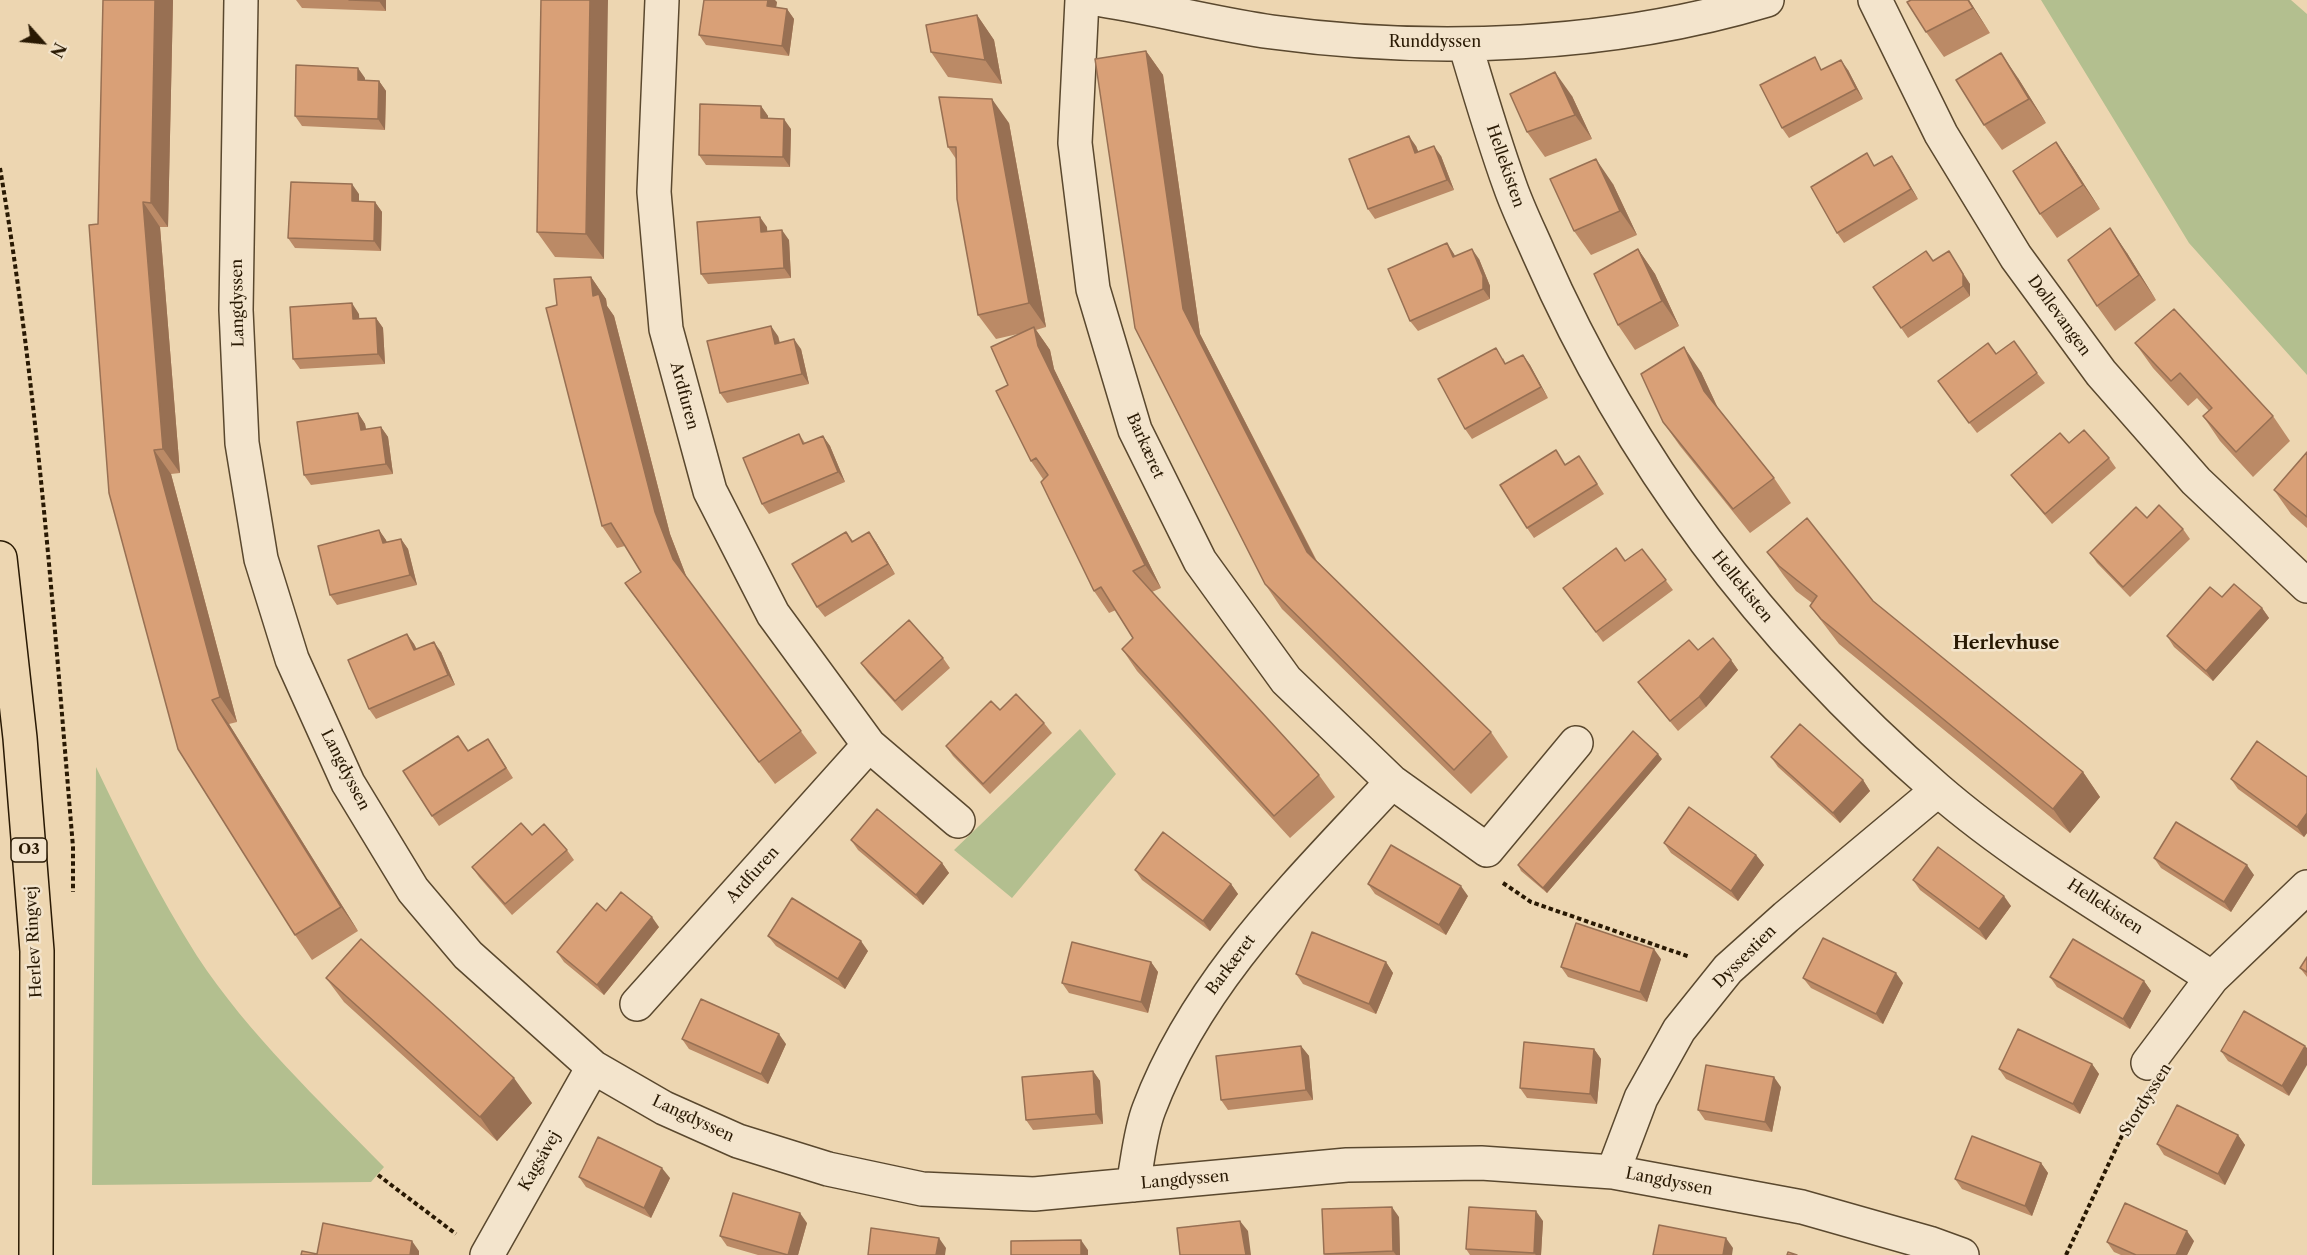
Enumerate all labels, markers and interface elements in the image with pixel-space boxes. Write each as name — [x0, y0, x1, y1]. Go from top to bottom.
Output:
north arrow — [12, 12, 72, 72]
street label: Runddyssen — [1389, 32, 1481, 52]
text: N — [46, 39, 70, 61]
street label: Hellekisten — [1482, 122, 1528, 210]
street label: Langdyssen — [228, 259, 248, 347]
street label: Døllevangen — [2023, 272, 2095, 360]
street label: Ardfuren — [666, 360, 702, 432]
street label: Barkæret — [1122, 410, 1168, 482]
street label: Hellekisten — [1707, 547, 1777, 627]
district label: Herlevhuse — [1953, 633, 2059, 655]
street label: Langdyssen — [316, 726, 374, 814]
road number: O3 — [11, 838, 47, 862]
street label: Ardfuren — [723, 843, 783, 907]
street label: Hellekisten — [2064, 875, 2146, 939]
street label: Herlev Ringvej — [21, 886, 47, 998]
street label: Dyssestien — [1710, 922, 1780, 992]
street label: Barkæret — [1202, 931, 1260, 999]
street label: Stordyssen — [2116, 1060, 2176, 1140]
street label: Langdyssen — [649, 1092, 737, 1146]
street label: Kagsåvej — [515, 1128, 565, 1194]
street label: Langdyssen — [1624, 1164, 1714, 1200]
street label: Langdyssen — [1140, 1167, 1230, 1193]

